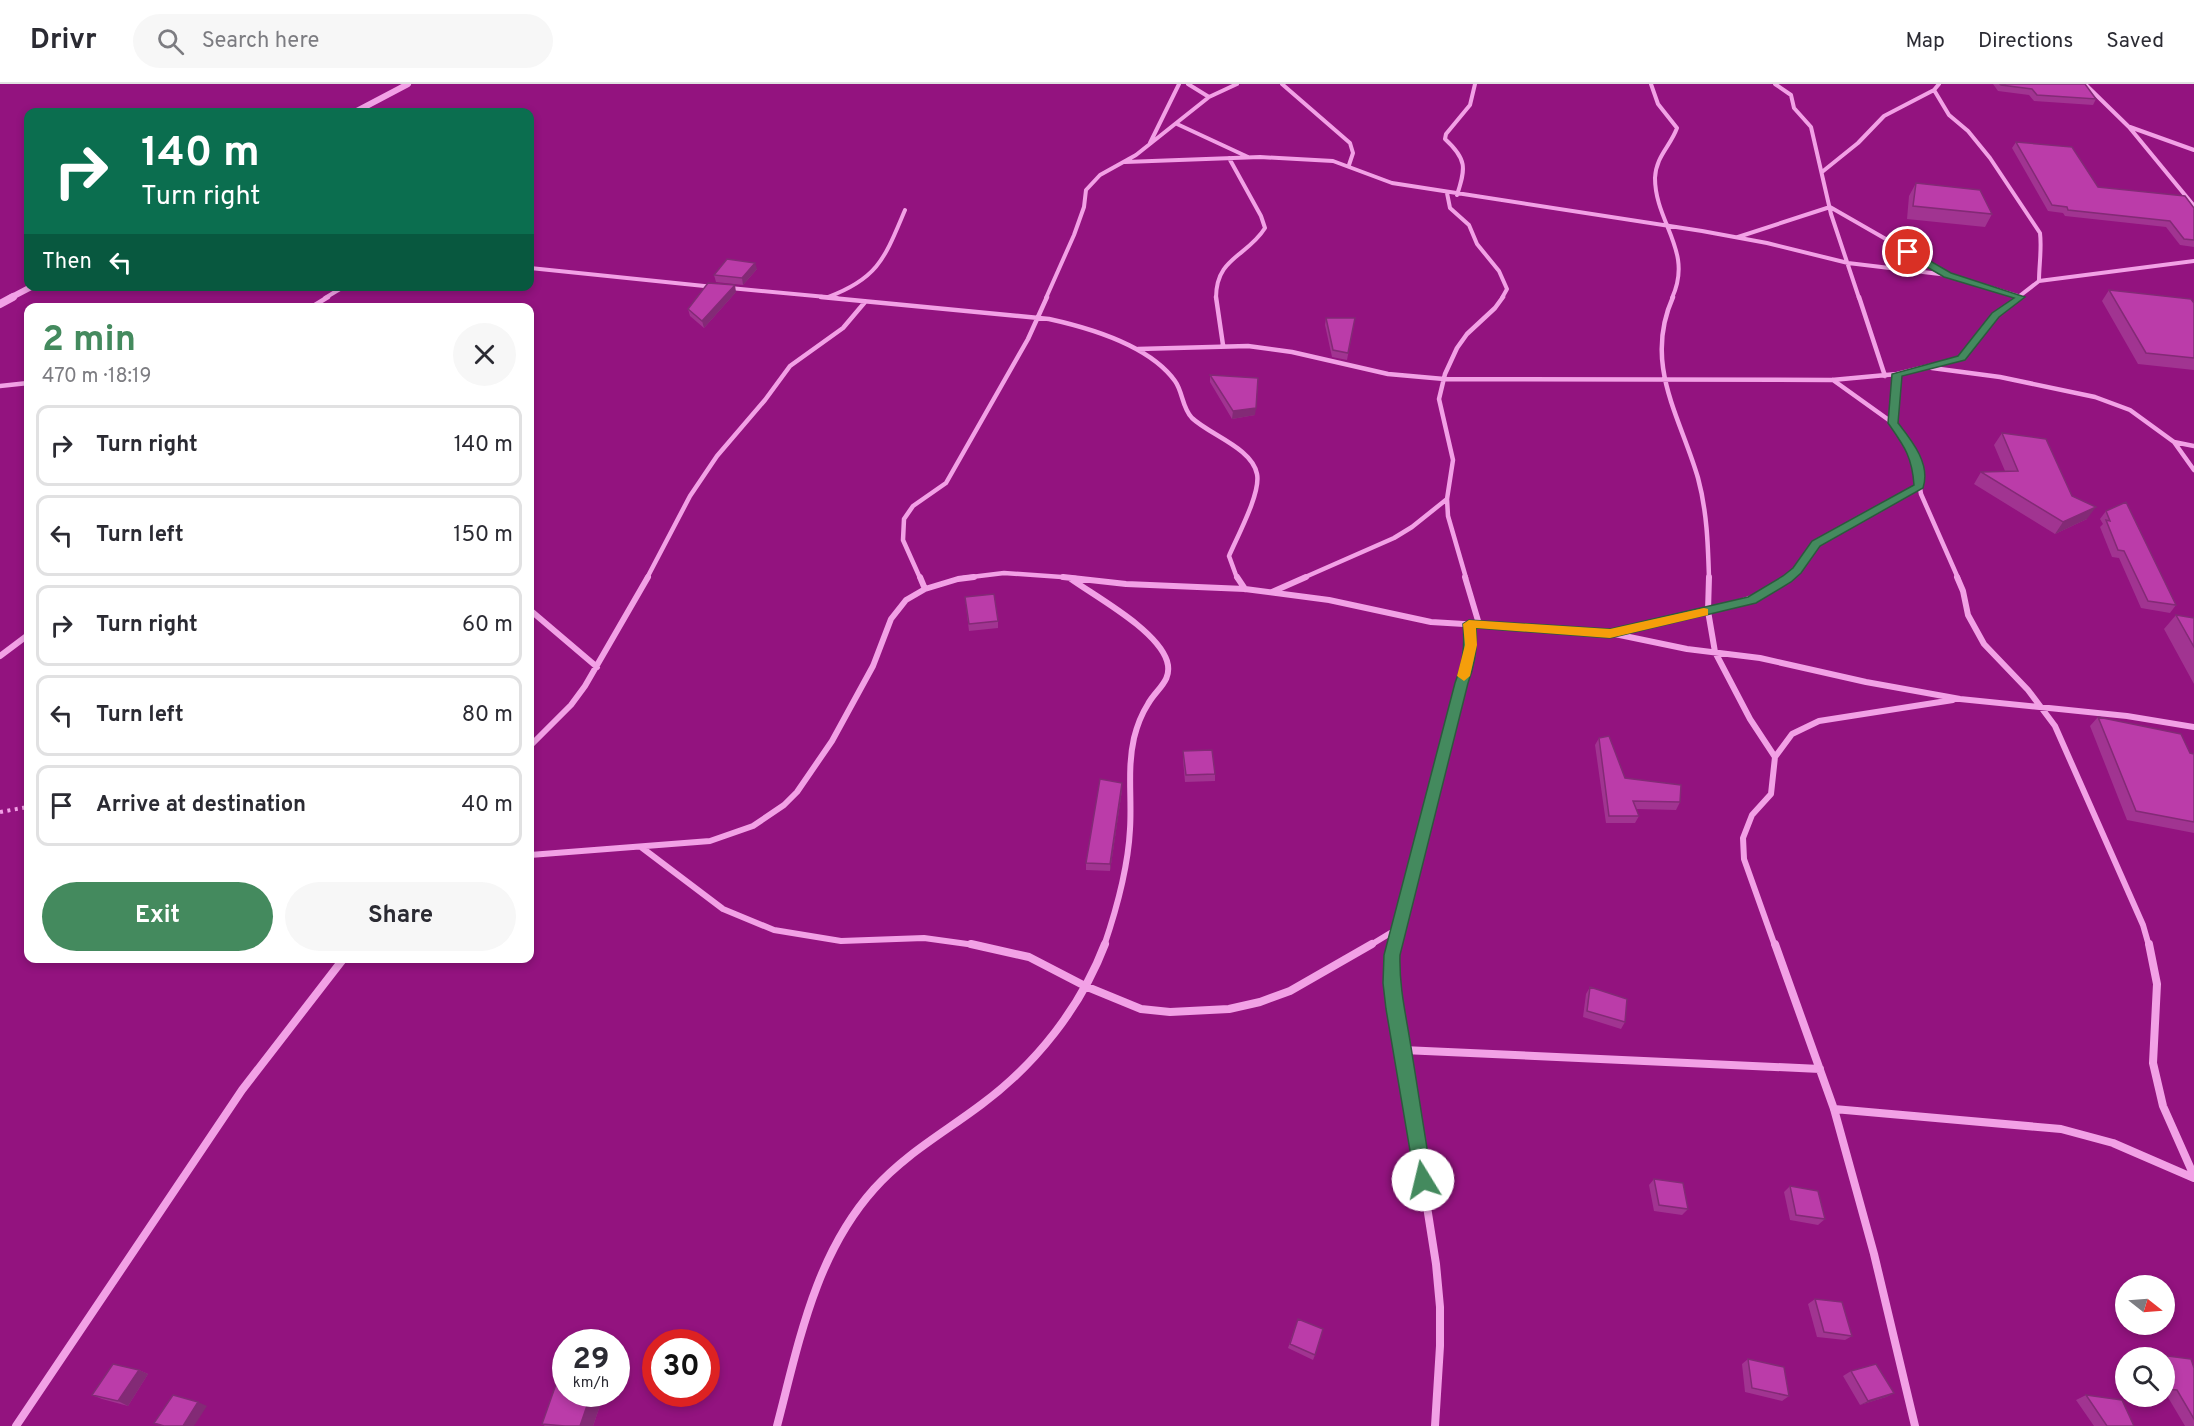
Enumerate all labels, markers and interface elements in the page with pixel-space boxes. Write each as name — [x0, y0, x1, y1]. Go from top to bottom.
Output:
search box — [133, 14, 553, 68]
text: Drivr — [30, 23, 97, 59]
icon: search — [154, 25, 187, 58]
text: Search here — [202, 28, 319, 55]
text: Map — [1905, 28, 1945, 55]
text: Directions — [1978, 28, 2073, 55]
text: Saved — [2106, 28, 2164, 55]
text: 140 m — [141, 128, 260, 181]
icon: right — [42, 132, 120, 210]
text: Turn right — [141, 180, 260, 214]
pin — [1882, 226, 1933, 277]
icon: arrive — [1891, 235, 1924, 268]
icon: left — [104, 246, 137, 279]
text: Then — [42, 249, 92, 276]
text: 2 min — [42, 318, 136, 364]
button: close — [453, 323, 516, 386]
text: 470 m · 18:19 — [42, 364, 152, 390]
icon: right — [45, 429, 78, 462]
text: Turn right — [96, 432, 198, 459]
text: 140 m — [454, 432, 513, 459]
icon: left — [45, 519, 78, 552]
text: Turn left — [96, 522, 184, 549]
text: 150 m — [453, 522, 513, 549]
icon: right — [45, 609, 78, 642]
text: Turn right — [96, 612, 198, 639]
text: 60 m — [462, 612, 513, 639]
icon: left — [45, 699, 78, 732]
text: Turn left — [96, 702, 184, 729]
text: 80 m — [462, 702, 513, 729]
icon: arrive — [45, 789, 78, 822]
text: Arrive at destination — [96, 792, 306, 819]
text: 40 m — [461, 792, 513, 819]
button: Exit — [42, 882, 273, 951]
button: Share — [285, 882, 516, 951]
position arrow — [1391, 1148, 1455, 1212]
north arrow — [2115, 1275, 2175, 1335]
map controls — [2115, 1275, 2175, 1407]
speed limit sign: 30 — [642, 1329, 720, 1407]
text: 29 — [573, 1342, 609, 1379]
button: search — [2115, 1347, 2175, 1407]
text: km/h — [573, 1374, 609, 1393]

